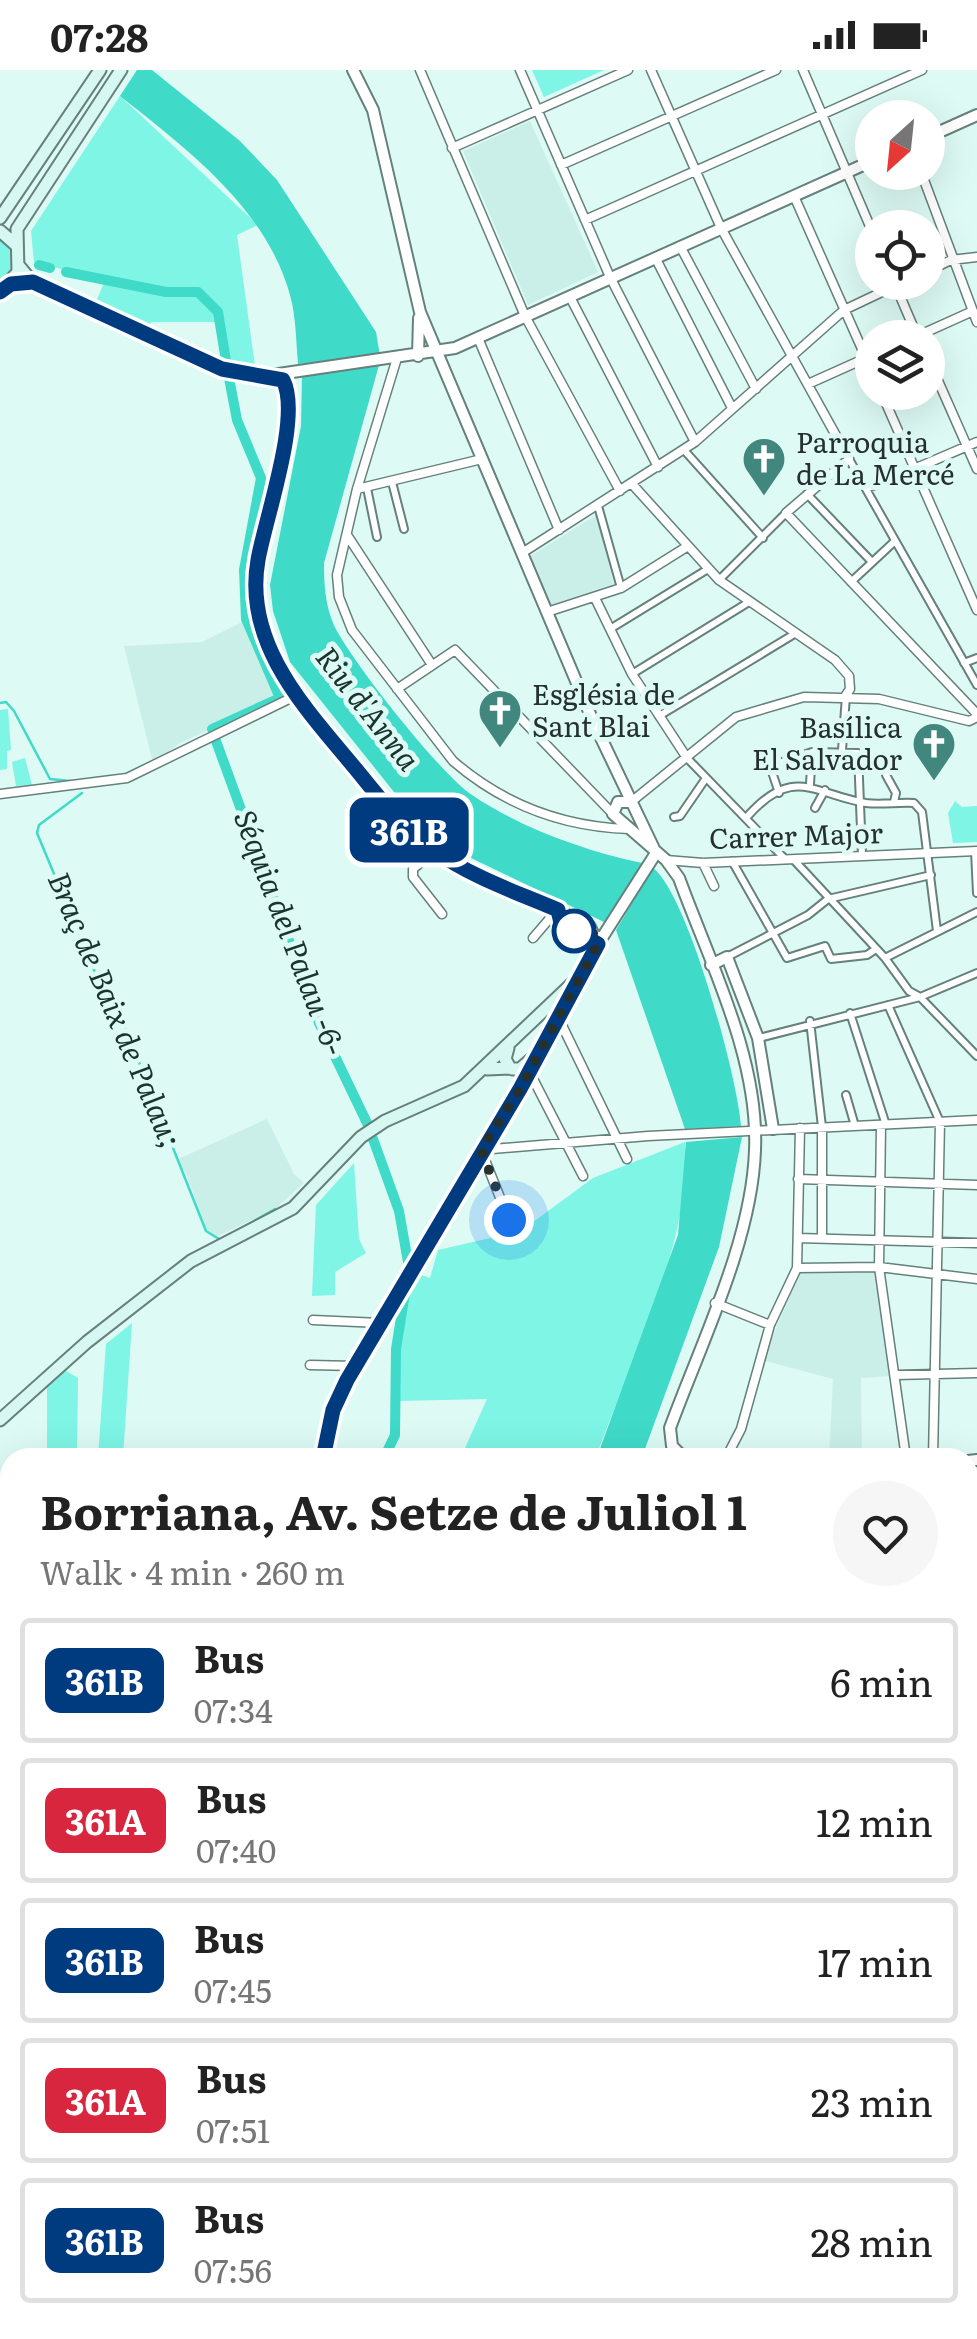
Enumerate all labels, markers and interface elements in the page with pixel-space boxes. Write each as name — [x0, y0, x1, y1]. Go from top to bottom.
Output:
text: 07:28 — [50, 7, 148, 64]
north arrow — [855, 100, 945, 190]
map controls — [855, 100, 945, 410]
button: locate — [855, 210, 945, 300]
button: layers — [855, 320, 945, 410]
place label: Parroquia de La Mercé — [796, 420, 955, 494]
church icon: Parroquia de La Mercé — [741, 436, 787, 497]
water label: Riu d'Anna — [307, 636, 432, 779]
place label: Església de Sant Blai — [532, 672, 675, 746]
church icon: Església de Sant Blai — [477, 688, 523, 749]
place label: Basílica El Salvador — [752, 705, 903, 779]
church icon: Basílica El Salvador — [911, 721, 957, 782]
line badge: 361B — [339, 798, 479, 862]
water label: Séquia del Palau -6- — [225, 803, 359, 1061]
text: 361B — [370, 804, 448, 856]
street label: Carrer Major — [708, 810, 884, 858]
water label: Braç de Baix de Palau; — [39, 864, 195, 1153]
unlabelled marker — [553, 910, 595, 952]
your location — [484, 1195, 534, 1245]
text: Borriana, Av. Setze de Juliol 1 — [40, 1474, 747, 1545]
button: heart — [833, 1481, 938, 1586]
text: Walk · 4 min · 260 m — [40, 1547, 345, 1595]
text: Bus — [194, 1628, 264, 1685]
text: 6 min — [830, 1652, 933, 1709]
text: 361B — [65, 1654, 144, 1706]
text: 07:34 — [194, 1685, 273, 1733]
text: Bus — [196, 1768, 267, 1825]
text: 12 min — [816, 1792, 933, 1849]
text: 361A — [65, 1794, 146, 1846]
text: 07:40 — [196, 1825, 276, 1873]
text: Bus — [194, 1908, 264, 1965]
text: 17 min — [817, 1932, 933, 1989]
text: 361B — [65, 1934, 144, 1986]
text: 07:45 — [194, 1965, 272, 2013]
text: Bus — [196, 2048, 267, 2105]
text: 23 min — [811, 2072, 933, 2129]
text: 361A — [65, 2074, 146, 2126]
text: 07:51 — [196, 2105, 270, 2153]
text: Bus — [194, 2188, 264, 2245]
text: 28 min — [811, 2212, 933, 2269]
text: 361B — [65, 2214, 144, 2266]
text: 07:56 — [194, 2245, 272, 2293]

